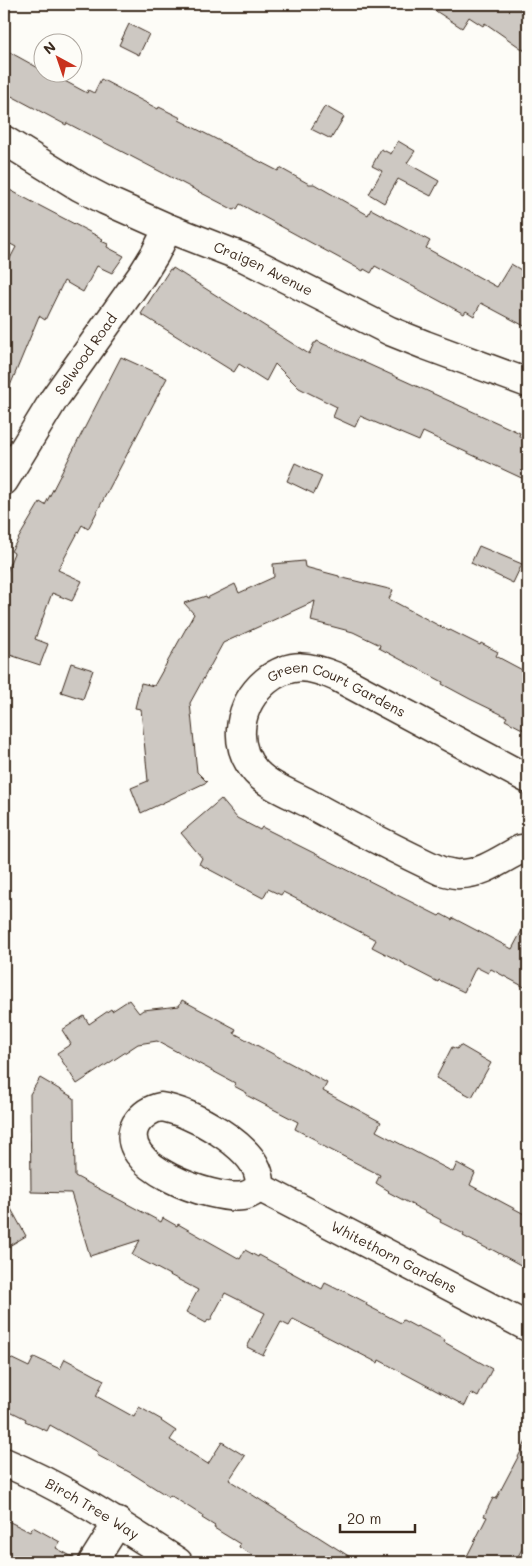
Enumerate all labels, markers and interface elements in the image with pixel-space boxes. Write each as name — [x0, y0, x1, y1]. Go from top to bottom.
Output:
north arrow — [32, 32, 82, 82]
text: N — [39, 37, 60, 58]
street label: Craigen Avenue — [211, 237, 316, 300]
street label: Selwood Road — [50, 309, 121, 398]
street label: Green Court Gardens — [263, 657, 409, 721]
street label: Whitethorn Gardens — [328, 1216, 460, 1297]
street label: Birch Tree Way — [42, 1473, 143, 1544]
scale bar — [340, 1501, 414, 1533]
text: 20 m — [347, 1508, 381, 1528]

